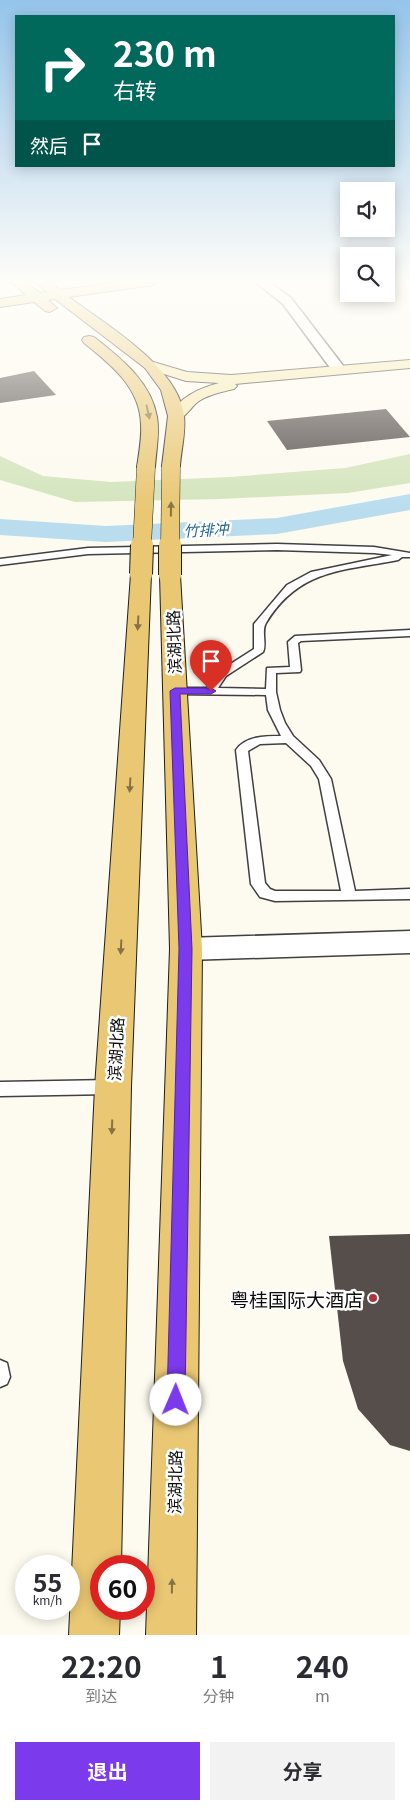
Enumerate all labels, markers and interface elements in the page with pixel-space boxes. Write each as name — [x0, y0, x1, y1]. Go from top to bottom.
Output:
text: 230 m — [113, 26, 217, 77]
icon: right — [30, 35, 95, 100]
text: 右转 — [113, 73, 157, 105]
icon: arrive — [78, 130, 106, 158]
text: 然后 — [30, 131, 68, 158]
map controls — [340, 182, 395, 302]
button: sound — [340, 182, 395, 237]
button: search — [340, 247, 395, 302]
one-way arrow — [144, 404, 152, 420]
one-way arrow — [167, 501, 175, 517]
water label: 竹排冲 — [183, 517, 231, 541]
street label: 滨湖北路 — [160, 610, 186, 674]
one-way arrow — [134, 615, 142, 631]
pin — [190, 640, 232, 691]
icon: arrive — [197, 647, 225, 675]
one-way arrow — [125, 777, 133, 793]
one-way arrow — [116, 940, 124, 956]
street label: 滨湖北路 — [101, 1016, 129, 1082]
one-way arrow — [107, 1119, 115, 1135]
place label: 粤桂国际大酒店 — [230, 1285, 363, 1312]
marker: 粤桂国际大酒店 — [367, 1292, 379, 1304]
position arrow — [149, 1373, 201, 1425]
street label: 滨湖北路 — [161, 1450, 187, 1514]
speed limit sign: 60 — [90, 1555, 155, 1620]
text: 55 — [33, 1563, 62, 1599]
one-way arrow — [168, 1578, 176, 1594]
text: km/h — [33, 1591, 62, 1608]
text: 22:20 — [61, 1643, 142, 1687]
text: 1 — [210, 1643, 228, 1687]
text: 240 — [296, 1643, 349, 1687]
text: 到达 — [85, 1683, 117, 1707]
text: 分钟 — [203, 1683, 235, 1707]
text: m — [315, 1683, 330, 1707]
button: 退出 — [15, 1742, 200, 1800]
button: 分享 — [210, 1742, 395, 1800]

